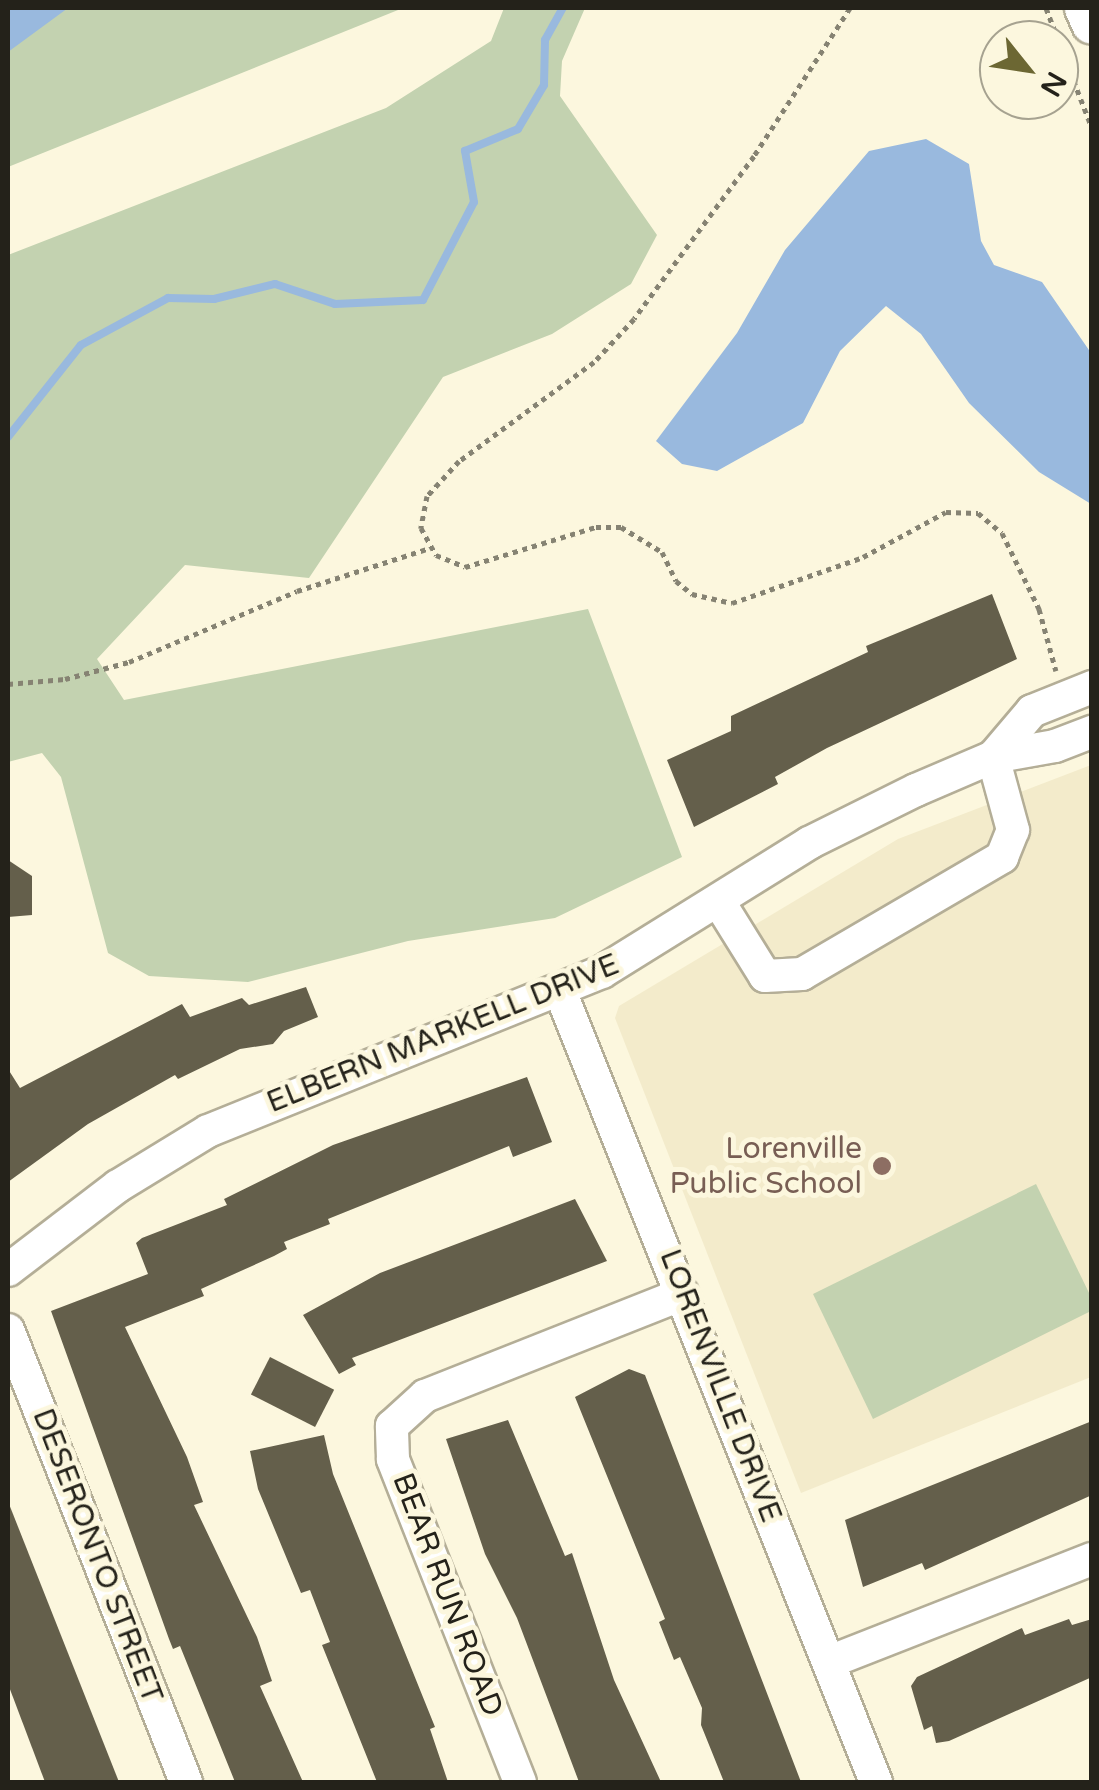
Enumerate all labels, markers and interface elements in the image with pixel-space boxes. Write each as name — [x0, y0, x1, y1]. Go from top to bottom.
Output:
north arrow — [979, 20, 1079, 120]
text: N — [1033, 66, 1074, 102]
street label: ELBERN MARKELL DRIVE — [262, 947, 624, 1121]
place label: Lorenville Public School — [669, 1131, 862, 1202]
marker: Lorenville Public School — [871, 1155, 893, 1177]
street label: LORENVILLE DRIVE — [651, 1244, 789, 1528]
street label: DESERONTO STREET — [24, 1404, 170, 1708]
street label: BEAR RUN ROAD — [384, 1468, 510, 1722]

